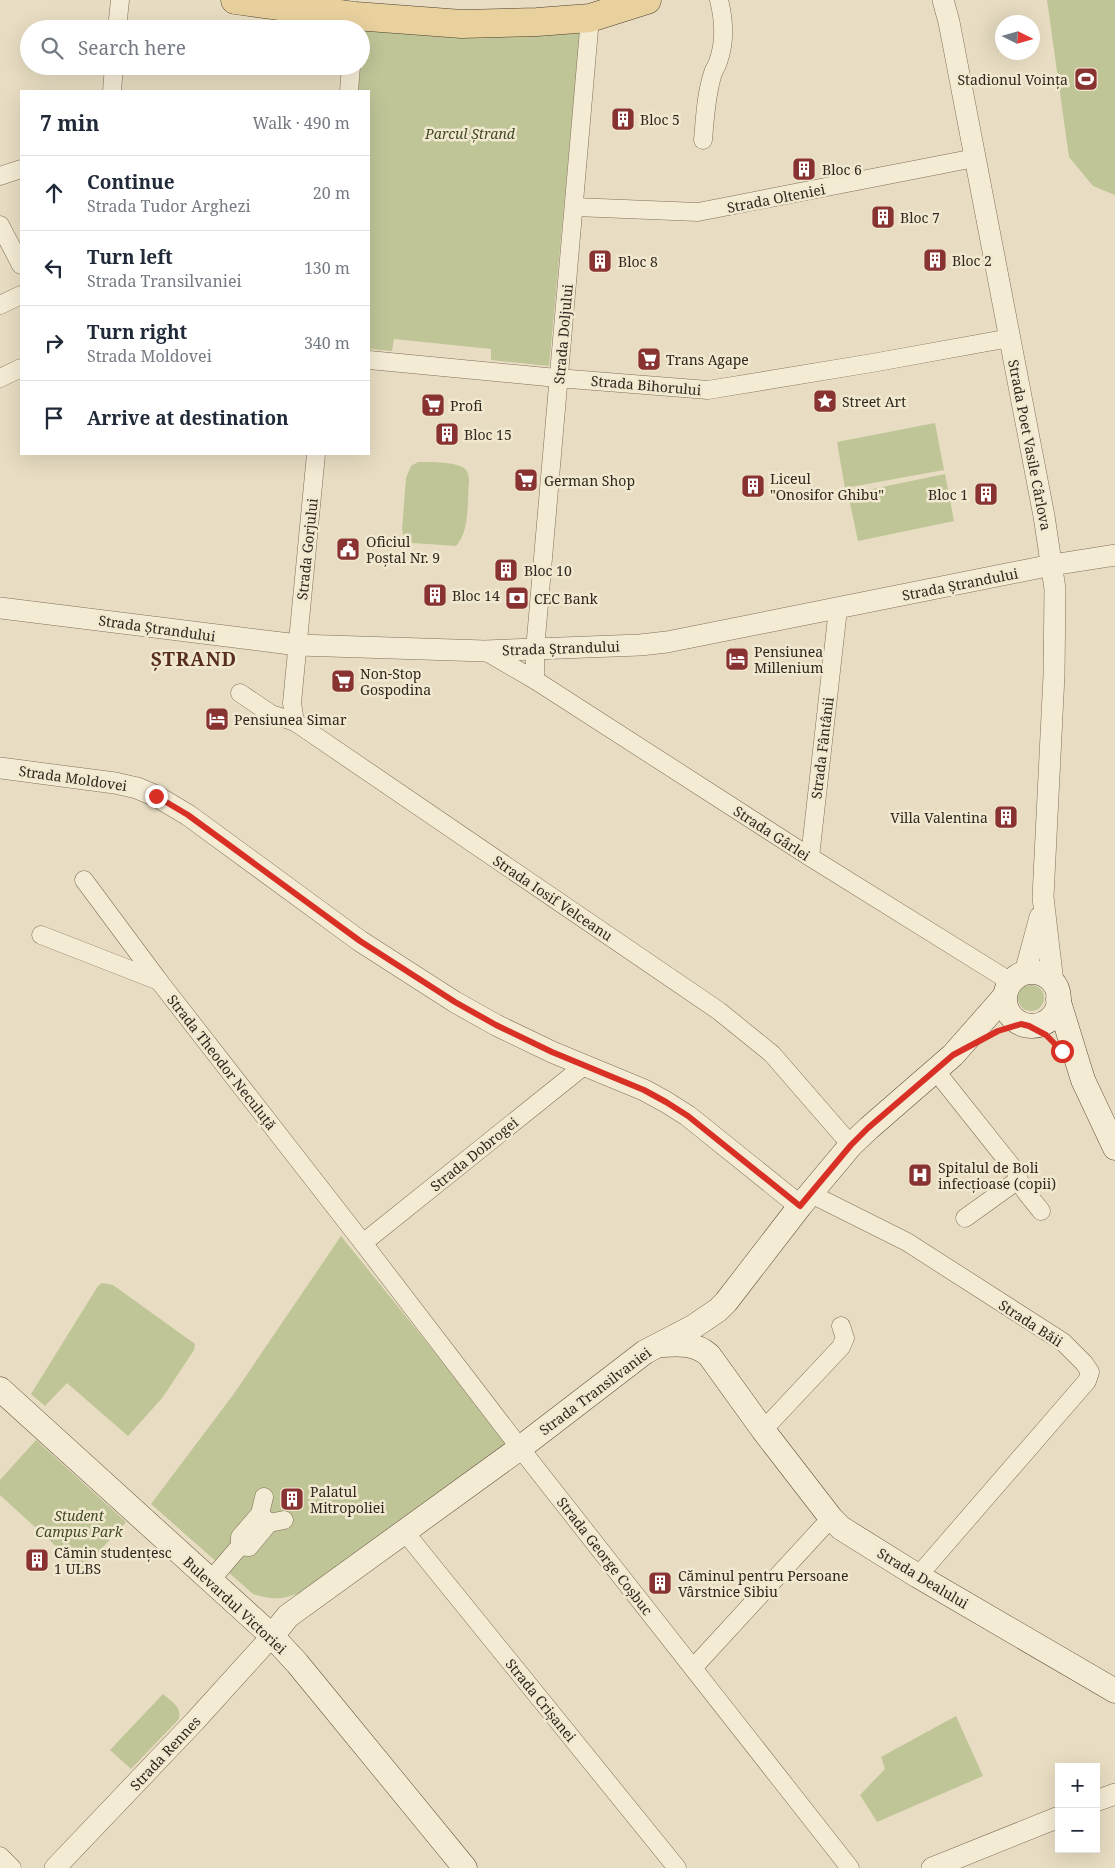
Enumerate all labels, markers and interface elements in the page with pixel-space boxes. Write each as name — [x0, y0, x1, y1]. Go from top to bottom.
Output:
north arrow — [995, 15, 1040, 60]
search box — [20, 20, 370, 75]
icon: search — [38, 34, 66, 62]
text: Search here — [78, 35, 186, 61]
sports icon: Stadionul Voința — [1073, 66, 1099, 92]
place label: Stadionul Voința — [958, 70, 1068, 89]
building icon: Bloc 5 — [610, 106, 636, 132]
text: 7 min — [40, 109, 99, 137]
place label: Bloc 5 — [640, 110, 680, 129]
text: Walk · 490 m — [253, 112, 350, 134]
park label: Parcul Ștrand — [424, 124, 516, 143]
building icon: Bloc 6 — [791, 156, 817, 182]
place label: Bloc 6 — [822, 160, 862, 179]
text: Continue — [87, 169, 175, 195]
icon: ahead — [40, 179, 68, 207]
street label: Strada Olteniei — [725, 179, 827, 217]
text: 20 m — [313, 182, 350, 204]
text: Strada Tudor Arghezi — [87, 195, 251, 217]
building icon: Bloc 7 — [870, 204, 896, 230]
place label: Bloc 7 — [900, 208, 940, 227]
text: Turn left — [87, 244, 173, 270]
building icon: Bloc 2 — [922, 247, 948, 273]
building icon: Bloc 8 — [587, 248, 613, 274]
place label: Bloc 2 — [952, 251, 992, 270]
place label: Bloc 8 — [618, 252, 658, 271]
icon: left — [40, 254, 68, 282]
text: 130 m — [304, 257, 350, 279]
text: Strada Transilvaniei — [87, 270, 242, 292]
street label: Strada Doljului — [549, 283, 577, 385]
text: Turn right — [87, 319, 187, 345]
icon: right — [40, 329, 68, 357]
text: 340 m — [304, 332, 350, 354]
text: Strada Moldovei — [87, 345, 212, 367]
supermarket icon: Trans Agape — [636, 346, 662, 372]
place label: Trans Agape — [666, 350, 749, 369]
street label: Strada Poet Vasile Cârlova — [1004, 358, 1056, 532]
street label: Strada Bihorului — [590, 371, 702, 399]
place icon: Street Art — [812, 388, 838, 414]
supermarket icon: Profi — [420, 392, 446, 418]
place label: Street Art — [842, 392, 906, 411]
place label: Profi — [450, 396, 483, 415]
icon: arrive — [40, 404, 68, 432]
text: Arrive at destination — [87, 405, 289, 431]
building icon: Bloc 15 — [434, 421, 460, 447]
place label: Bloc 15 — [464, 425, 512, 444]
supermarket icon: German Shop — [513, 467, 539, 493]
place label: Liceul "Onosifor Ghibu" — [770, 469, 884, 504]
place label: German Shop — [544, 471, 635, 490]
building icon: Liceul "Onosifor Ghibu" — [740, 473, 766, 499]
building icon: Bloc 1 — [973, 481, 999, 507]
place label: Bloc 1 — [928, 485, 968, 504]
street label: Strada Gorjului — [292, 497, 322, 601]
place label: Oficiul Poștal Nr. 9 — [366, 532, 440, 567]
public building icon: Oficiul Poștal Nr. 9 — [335, 536, 361, 562]
building icon: Bloc 10 — [493, 557, 519, 583]
place label: Bloc 10 — [524, 561, 572, 580]
street label: Strada Ștrandului — [900, 563, 1020, 605]
building icon: Bloc 14 — [422, 582, 448, 608]
bank icon: CEC Bank — [504, 585, 530, 611]
place label: Bloc 14 — [452, 586, 500, 605]
place label: CEC Bank — [534, 589, 599, 608]
street label: Strada Ștrandului — [97, 610, 217, 646]
street label: Strada Ștrandului — [502, 636, 621, 660]
place label: Pensiunea Millenium — [754, 642, 823, 677]
district label: ȘTRAND — [151, 646, 237, 672]
hotel icon: Pensiunea Millenium — [724, 646, 750, 672]
place label: Non-Stop Gospodina — [360, 664, 431, 699]
supermarket icon: Non-Stop Gospodina — [330, 668, 356, 694]
street label: Strada Fântânii — [806, 696, 838, 800]
hotel icon: Pensiunea Simar — [204, 706, 230, 732]
place label: Pensiunea Simar — [234, 710, 347, 729]
street label: Strada Moldovei — [18, 761, 129, 795]
route end — [145, 785, 168, 808]
street label: Strada Gârlei — [730, 801, 814, 865]
building icon: Villa Valentina — [993, 804, 1019, 830]
place label: Villa Valentina — [890, 808, 988, 827]
street label: Strada Iosif Velceanu — [490, 851, 617, 945]
street label: Strada Theodor Neculuță — [163, 990, 281, 1134]
route start — [1051, 1040, 1074, 1063]
street label: Strada Dobrogei — [426, 1112, 522, 1195]
place label: Spitalul de Boli infecțioase (copii) — [938, 1158, 1056, 1193]
hospital icon: Spitalul de Boli infecțioase (copii) — [907, 1162, 933, 1188]
street label: Strada Băii — [995, 1295, 1067, 1351]
street label: Strada Transilvaniei — [535, 1342, 655, 1439]
place label: Palatul Mitropoliei — [310, 1482, 385, 1517]
building icon: Palatul Mitropoliei — [279, 1486, 305, 1512]
street label: Strada George Coșbuc — [553, 1493, 657, 1619]
park label: Student Campus Park — [35, 1506, 124, 1541]
place label: Cămin studențesc 1 ULBS — [54, 1543, 172, 1578]
street label: Strada Dealului — [874, 1543, 973, 1613]
building icon: Cămin studențesc 1 ULBS — [24, 1547, 50, 1573]
street label: Bulevardul Victoriei — [179, 1552, 291, 1658]
place label: Căminul pentru Persoane Vârstnice Sibiu — [678, 1566, 849, 1601]
building icon: Căminul pentru Persoane Vârstnice Sibiu — [647, 1570, 673, 1596]
street label: Strada Crișanei — [502, 1654, 581, 1746]
street label: Strada Rennes — [126, 1712, 204, 1794]
map controls — [1055, 1763, 1100, 1853]
button: + — [1055, 1763, 1100, 1808]
button: − — [1055, 1808, 1100, 1853]

